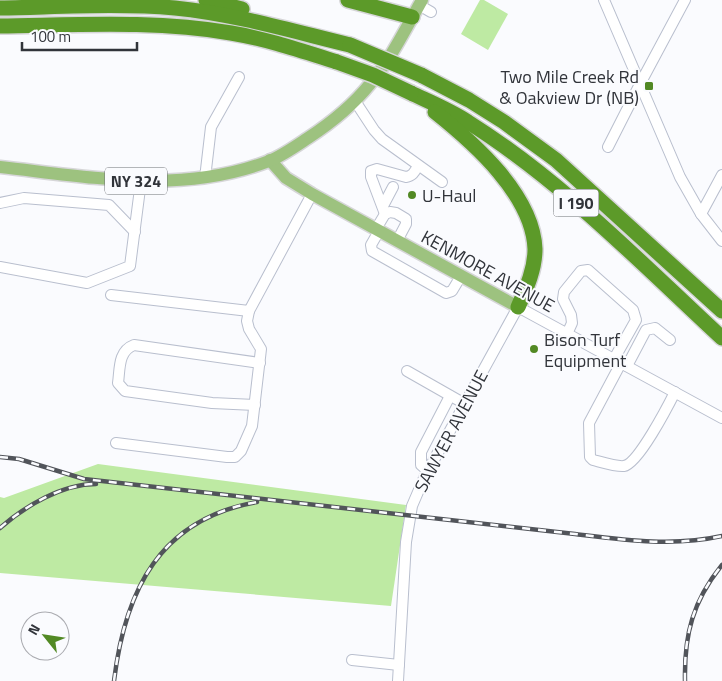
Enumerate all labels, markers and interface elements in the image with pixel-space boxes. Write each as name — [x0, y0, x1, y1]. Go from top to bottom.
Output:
scale bar — [22, 20, 138, 52]
text: 100 m — [30, 25, 71, 48]
place label: Two Mile Creek Rd & Oakview Dr (NB) — [499, 63, 639, 111]
marker: Two Mile Creek Rd & Oakview Dr (NB) — [643, 80, 655, 92]
road number: NY 324 — [105, 168, 167, 195]
place label: U-Haul — [422, 182, 476, 209]
marker: U-Haul — [406, 189, 418, 201]
road number: I 190 — [554, 190, 598, 217]
street label: KENMORE AVENUE — [416, 223, 560, 319]
place label: Bison Turf Equipment — [544, 326, 627, 374]
marker: Bison Turf Equipment — [528, 343, 540, 355]
street label: SAWYER AVENUE — [407, 365, 495, 497]
north arrow — [20, 611, 70, 661]
text: N — [22, 620, 45, 639]

